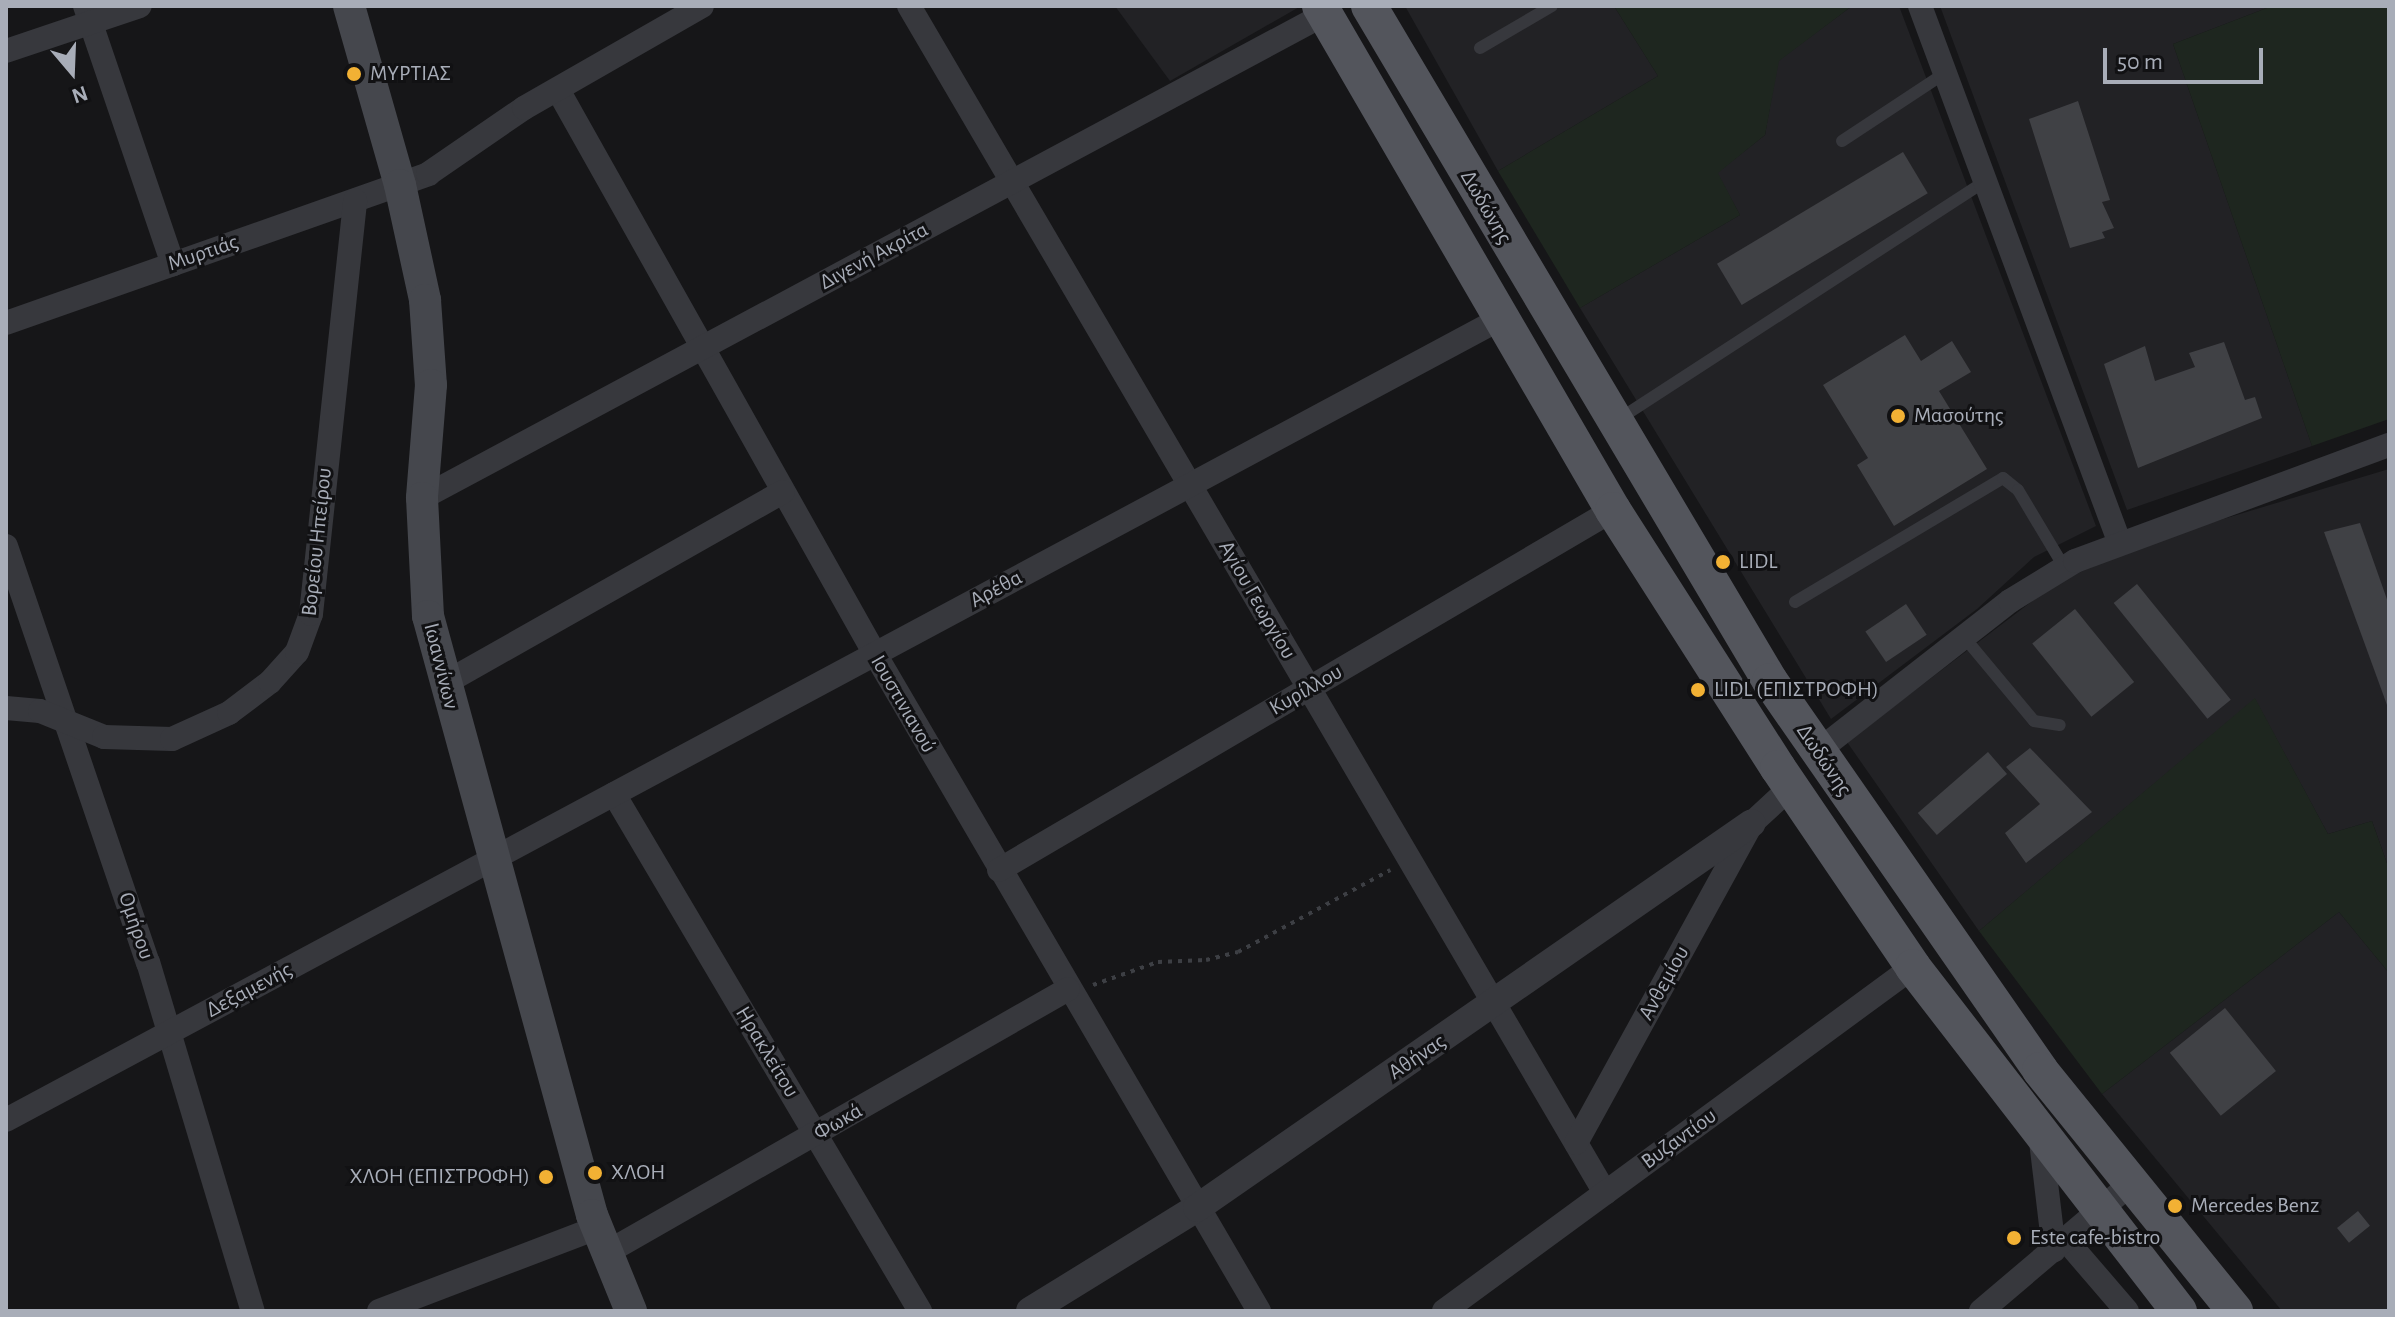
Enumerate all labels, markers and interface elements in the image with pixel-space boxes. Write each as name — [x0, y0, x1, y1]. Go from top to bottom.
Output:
north arrow — [32, 32, 112, 112]
scale bar — [2107, 32, 2267, 82]
text: 50 m — [2117, 50, 2163, 74]
place label: ΜΥΡΤΙΑΣ — [370, 61, 451, 87]
marker: ΜΥΡΤΙΑΣ — [345, 65, 363, 83]
text: N — [69, 82, 91, 108]
street label: Δωδώνης — [1454, 165, 1518, 249]
street label: Διγενή Ακρίτα — [815, 216, 933, 296]
street label: Μυρτιάς — [164, 229, 242, 277]
place label: Μασούτης — [1914, 403, 2004, 429]
marker: Μασούτης — [1889, 407, 1907, 425]
street label: Βορείου Ηπείρου — [296, 466, 338, 618]
street label: Αγίου Γεωργίου — [1212, 536, 1302, 664]
place label: LIDL — [1739, 549, 1777, 575]
marker: LIDL — [1714, 553, 1732, 571]
street label: Αρέθα — [965, 564, 1027, 614]
street label: Ιωαννίνων — [418, 620, 464, 712]
street label: Ιουστινιανού — [865, 651, 941, 757]
street label: Κυρίλλου — [1265, 659, 1347, 721]
place label: LIDL (ΕΠΙΣΤΡΟΦΗ) — [1714, 677, 1879, 703]
marker: LIDL (ΕΠΙΣΤΡΟΦΗ) — [1689, 681, 1707, 699]
street label: Δωδώνης — [1790, 719, 1858, 801]
street label: Ομήρου — [112, 889, 160, 963]
street label: Ανθεμίου — [1633, 941, 1695, 1025]
street label: Δεξαμενής — [202, 956, 296, 1024]
street label: Ηρακλείτου — [729, 1002, 805, 1102]
street label: Αθήνας — [1383, 1028, 1451, 1086]
street label: Φωκά — [809, 1098, 867, 1146]
street label: Βυζαντίου — [1636, 1103, 1722, 1175]
place label: ΧΛΟΗ — [611, 1160, 665, 1186]
place label: ΧΛΟΗ (ΕΠΙΣΤΡΟΦΗ) — [349, 1164, 530, 1190]
marker: ΧΛΟΗ — [586, 1164, 604, 1182]
marker: ΧΛΟΗ (ΕΠΙΣΤΡΟΦΗ) — [537, 1168, 555, 1186]
place label: Mercedes Benz — [2191, 1193, 2319, 1219]
marker: Mercedes Benz — [2166, 1197, 2184, 1215]
place label: Este cafe-bistro — [2030, 1225, 2160, 1251]
marker: Este cafe-bistro — [2005, 1229, 2023, 1247]

